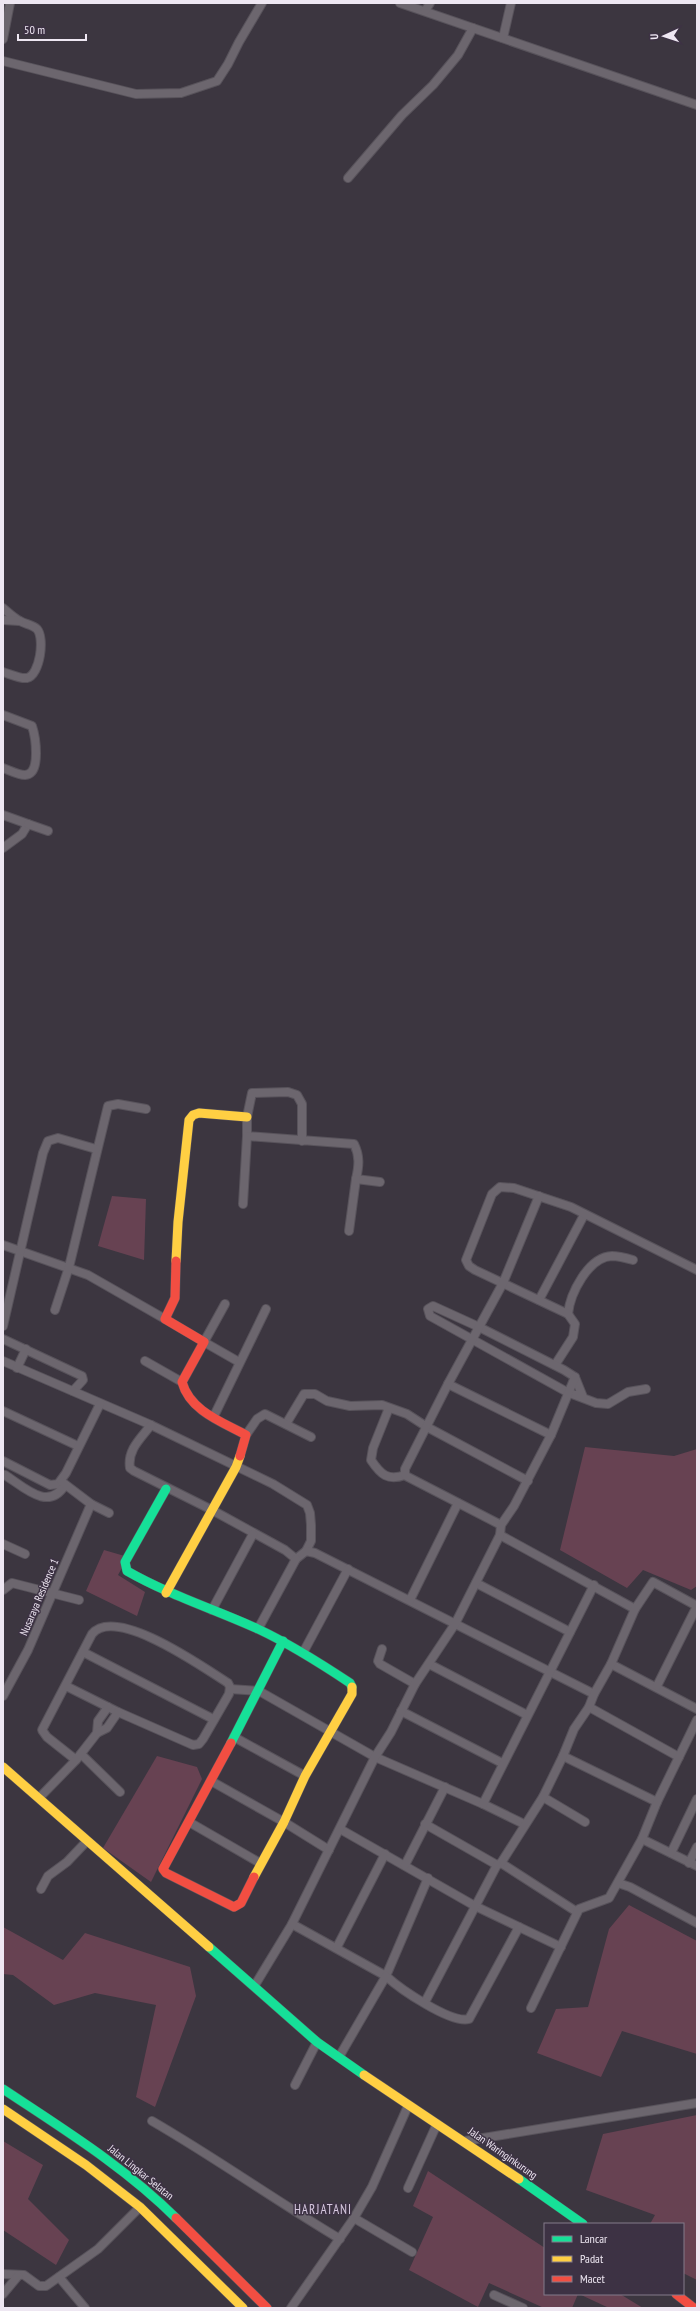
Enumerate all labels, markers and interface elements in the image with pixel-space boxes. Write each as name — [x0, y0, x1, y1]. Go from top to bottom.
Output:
scale bar — [18, 16, 86, 42]
north arrow — [644, 16, 684, 56]
text: 50 m — [24, 22, 45, 37]
text: U — [647, 33, 661, 40]
street label: Nusaraya Residence 1 — [16, 1556, 62, 1638]
street label: Jalan Waringinkurung — [465, 2123, 540, 2182]
street label: Jalan Lingkar Selatan — [105, 2141, 177, 2203]
district label: HARJATANI — [294, 2201, 352, 2218]
legend — [544, 2223, 684, 2295]
text: Lancar — [580, 2231, 608, 2246]
text: Padat — [580, 2251, 604, 2266]
text: Macet — [580, 2271, 605, 2286]

